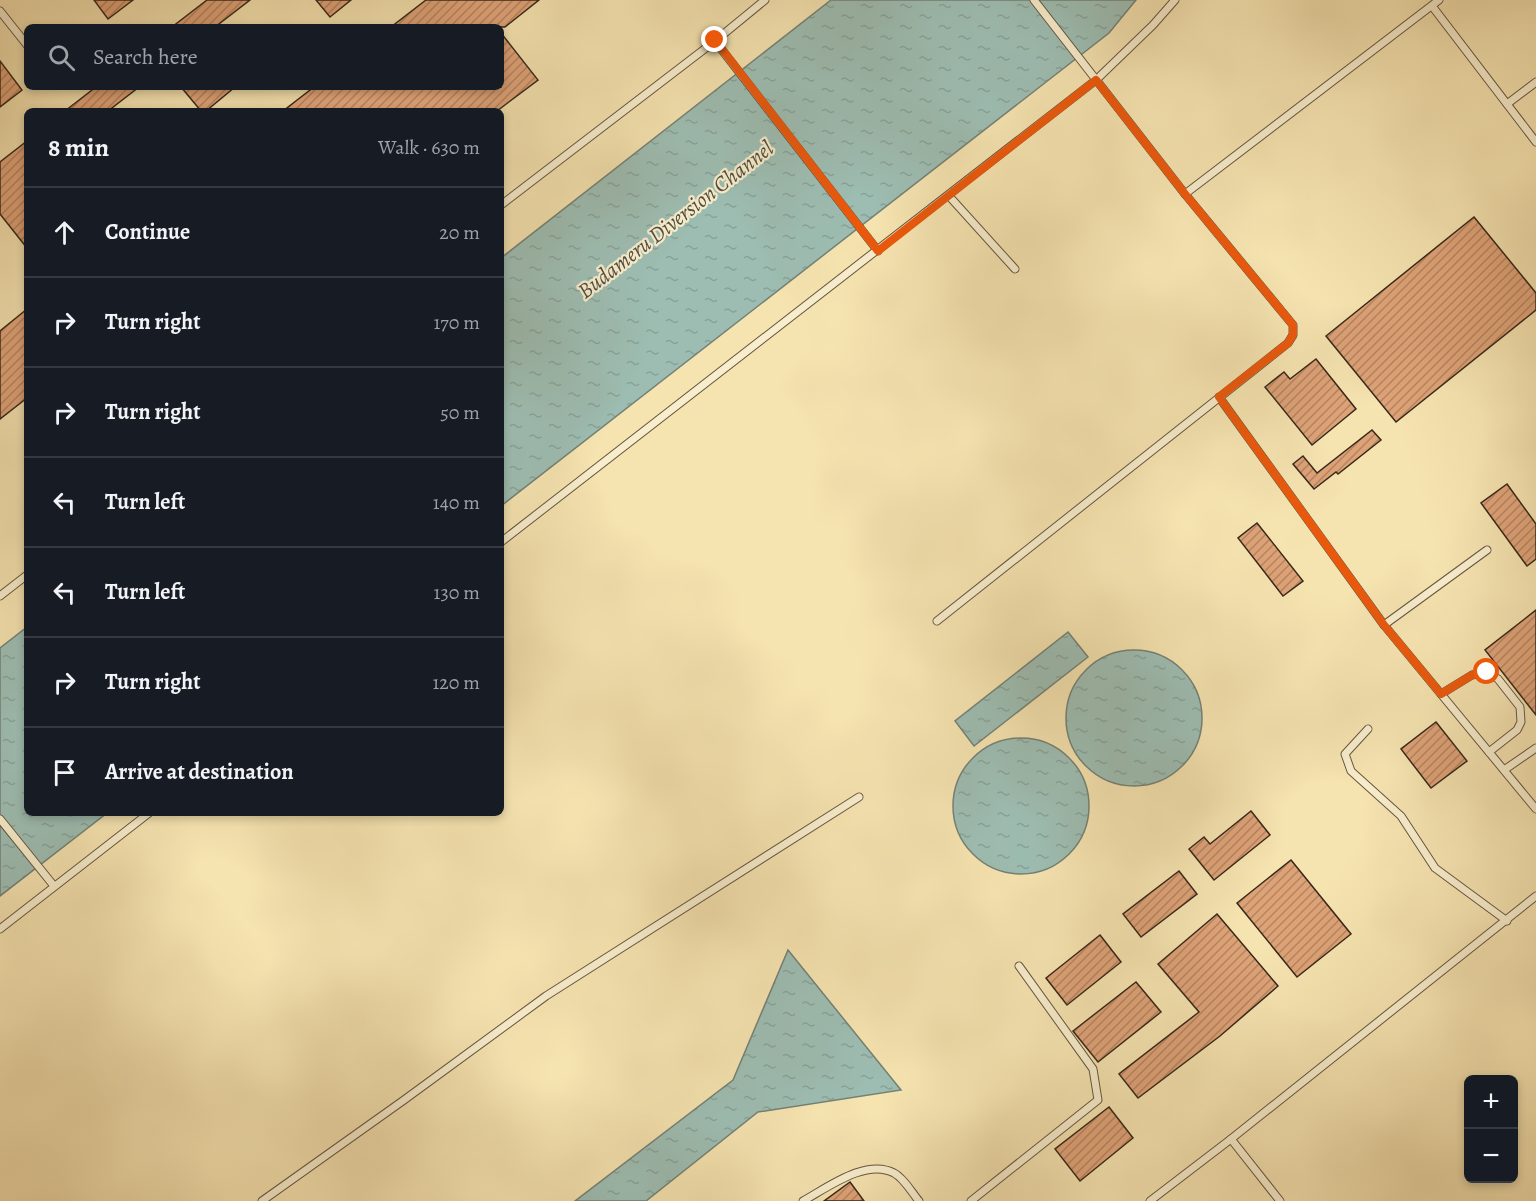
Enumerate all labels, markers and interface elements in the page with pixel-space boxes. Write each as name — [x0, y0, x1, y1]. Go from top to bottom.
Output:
search box — [24, 24, 504, 90]
route end — [701, 26, 727, 52]
icon: search — [45, 41, 78, 74]
text: Search here — [93, 42, 198, 72]
text: 8 min — [48, 130, 109, 165]
water label: Budameru Diversion Channel — [571, 133, 780, 306]
text: Walk · 630 m — [378, 134, 480, 161]
icon: ahead — [48, 216, 81, 249]
text: Continue — [105, 217, 190, 247]
text: 20 m — [439, 219, 480, 246]
icon: right — [48, 306, 81, 339]
text: Turn right — [105, 307, 201, 337]
text: 170 m — [434, 309, 480, 336]
icon: right — [48, 396, 81, 429]
text: Turn right — [105, 397, 201, 427]
text: 50 m — [440, 399, 480, 426]
icon: left — [48, 486, 81, 519]
text: Turn left — [105, 487, 185, 517]
text: 140 m — [433, 489, 480, 516]
icon: left — [48, 576, 81, 609]
text: Turn left — [105, 577, 185, 607]
text: 130 m — [434, 579, 480, 606]
route start — [1473, 658, 1499, 684]
icon: right — [48, 666, 81, 699]
text: Turn right — [105, 667, 201, 697]
text: 120 m — [432, 669, 480, 696]
icon: arrive — [48, 756, 81, 789]
text: Arrive at destination — [105, 757, 294, 787]
map controls — [1464, 1075, 1518, 1183]
button: + — [1464, 1075, 1518, 1129]
button: − — [1464, 1129, 1518, 1183]

